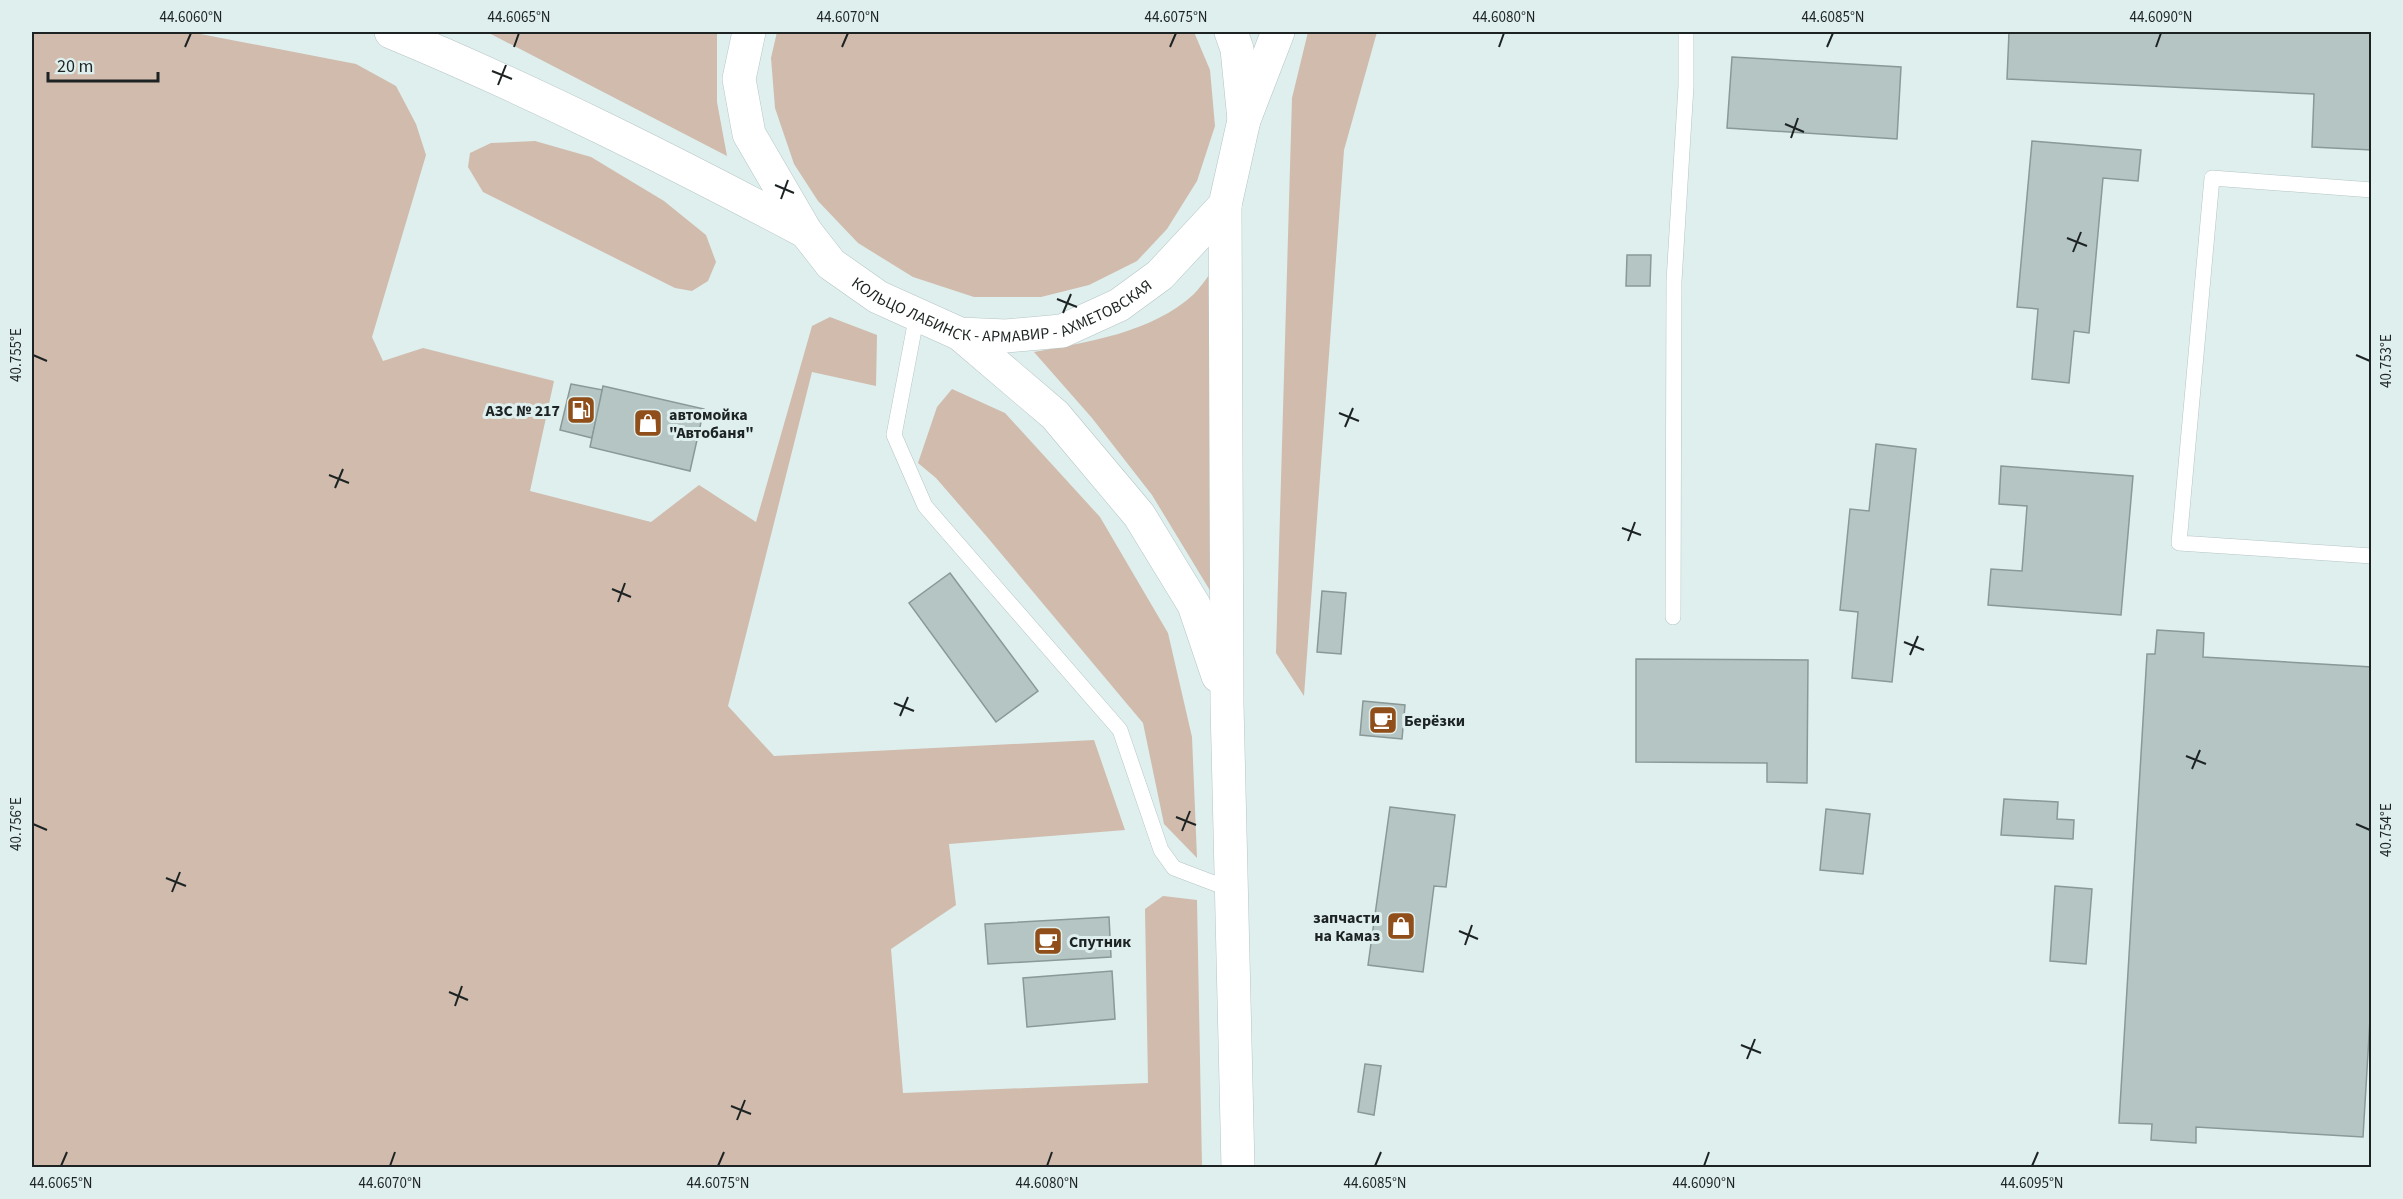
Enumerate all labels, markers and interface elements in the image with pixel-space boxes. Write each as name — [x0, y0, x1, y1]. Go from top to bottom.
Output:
text: 44.6060°N — [159, 7, 223, 28]
text: 44.6065°N — [487, 7, 551, 28]
text: 44.6070°N — [816, 7, 880, 28]
text: 44.6075°N — [1144, 7, 1208, 28]
text: 44.6080°N — [1472, 7, 1536, 28]
text: 44.6085°N — [1801, 7, 1865, 28]
text: 44.6090°N — [2129, 7, 2193, 28]
scale bar — [48, 45, 158, 83]
text: 20 m — [57, 54, 93, 79]
street label: КОЛЬЦО ЛАБИНСК - АРМАВИР - АХМЕТОВСКАЯ — [841, 265, 1163, 289]
text: КОЛЬЦО ЛАБИНСК - АРМАВИР - АХМЕТОВСКАЯ — [847, 272, 1157, 348]
text: 40.755°E — [6, 328, 27, 382]
text: 40.753°E — [2376, 334, 2397, 388]
fuel station icon: АЗС № 217 — [565, 394, 597, 426]
place label: АЗС № 217 — [484, 400, 560, 422]
place label: автомойка "Автобаня" — [669, 404, 754, 444]
shop icon: автомойка "Автобаня" — [632, 407, 664, 439]
cafe icon: Берёзки — [1367, 704, 1399, 736]
place label: Берёзки — [1404, 710, 1465, 732]
text: 40.756°E — [6, 797, 27, 851]
text: 40.754°E — [2376, 803, 2397, 857]
place label: запчасти на Камаз — [1313, 907, 1380, 947]
shop icon: запчасти на Камаз — [1385, 910, 1417, 942]
cafe icon: Спутник — [1032, 925, 1064, 957]
place label: Спутник — [1069, 931, 1131, 953]
text: 44.6065°N — [29, 1173, 93, 1194]
text: 44.6070°N — [358, 1173, 422, 1194]
text: 44.6075°N — [686, 1173, 750, 1194]
text: 44.6080°N — [1015, 1173, 1079, 1194]
text: 44.6085°N — [1343, 1173, 1407, 1194]
text: 44.6090°N — [1672, 1173, 1736, 1194]
text: 44.6095°N — [2000, 1173, 2064, 1194]

